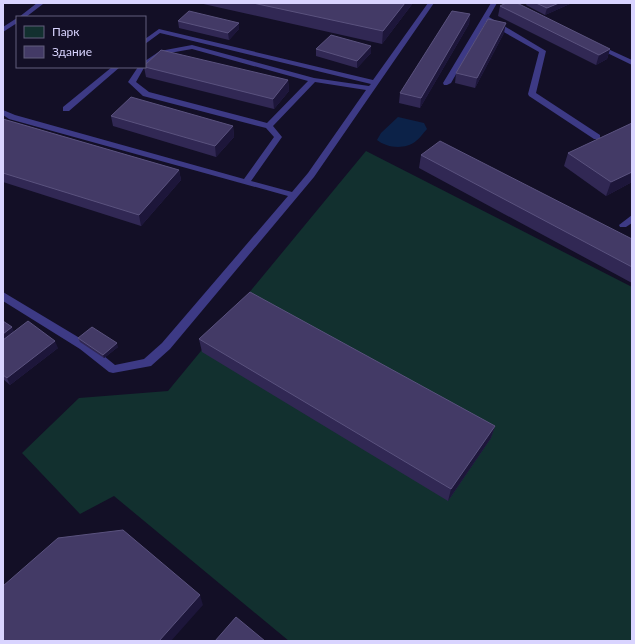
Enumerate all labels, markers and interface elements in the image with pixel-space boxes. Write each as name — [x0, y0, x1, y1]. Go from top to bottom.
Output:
legend — [16, 16, 146, 68]
text: Парк — [52, 24, 80, 39]
text: Здание — [52, 44, 92, 59]

